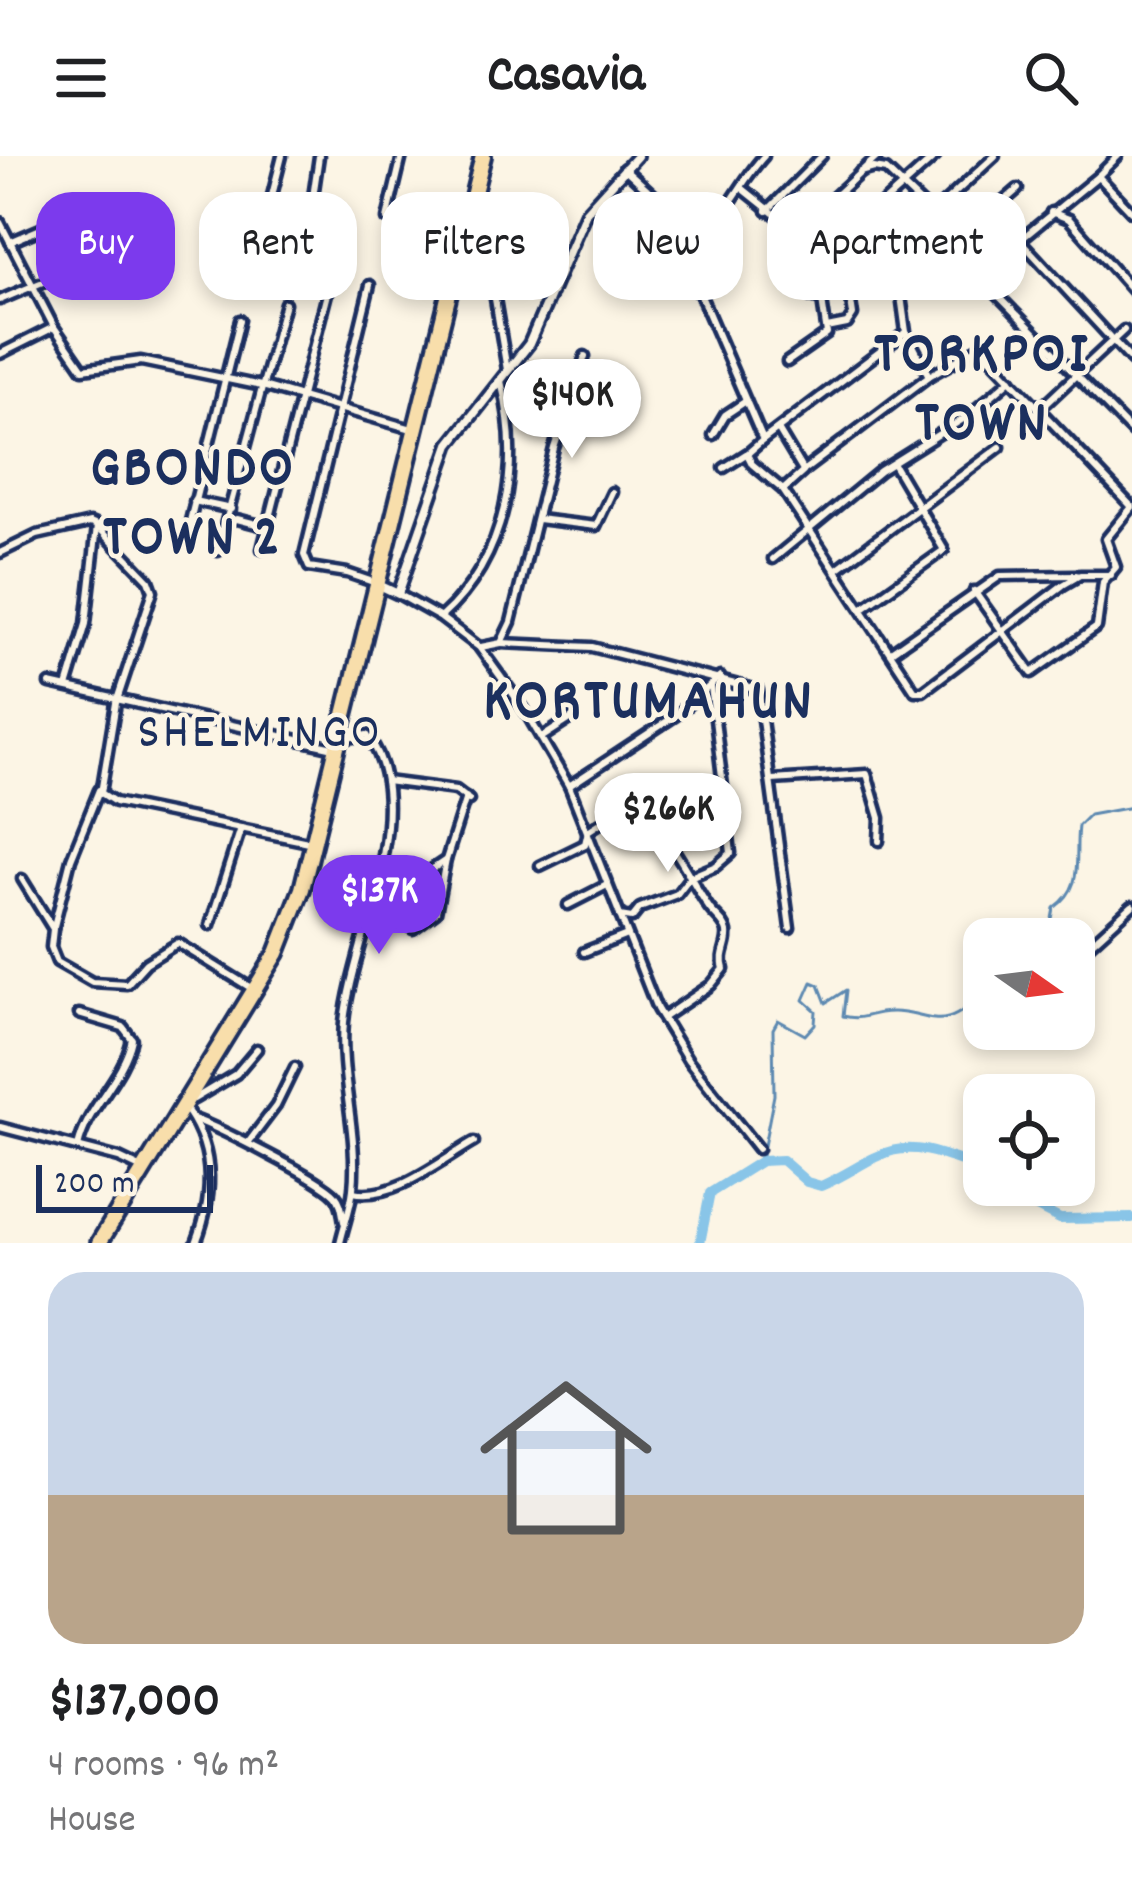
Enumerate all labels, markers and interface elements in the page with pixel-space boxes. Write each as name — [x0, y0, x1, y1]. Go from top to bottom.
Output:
text: Casavia — [487, 40, 645, 117]
icon: menu — [48, 45, 114, 111]
icon: search — [1018, 45, 1084, 111]
chip: Buy — [36, 192, 175, 300]
chip: Rent — [199, 192, 357, 300]
chip: Filters — [381, 192, 569, 300]
chip: New — [593, 192, 743, 300]
chip: Apartment — [767, 192, 1026, 300]
district label: TORKPOI TOWN — [874, 315, 1090, 470]
pin: $140K — [488, 359, 656, 461]
text: $140K — [530, 370, 614, 425]
district label: GBONDO TOWN 2 — [90, 429, 296, 584]
district label: KORTUMAHUN — [483, 662, 815, 748]
district label: SHELMINGO — [137, 700, 383, 772]
pin: $266K — [584, 773, 752, 875]
text: $266K — [621, 784, 715, 839]
pin: $137K — [295, 855, 463, 957]
text: $137K — [340, 866, 418, 921]
north arrow — [963, 918, 1095, 1050]
map controls — [963, 918, 1095, 1206]
button: locate — [963, 1074, 1095, 1206]
scale bar — [36, 1159, 213, 1212]
text: 200 m — [54, 1162, 135, 1209]
icon: home — [458, 1350, 674, 1566]
text: $137,000 — [48, 1668, 220, 1740]
text: 4 rooms · 96 m² — [48, 1740, 279, 1795]
text: House — [48, 1795, 136, 1850]

